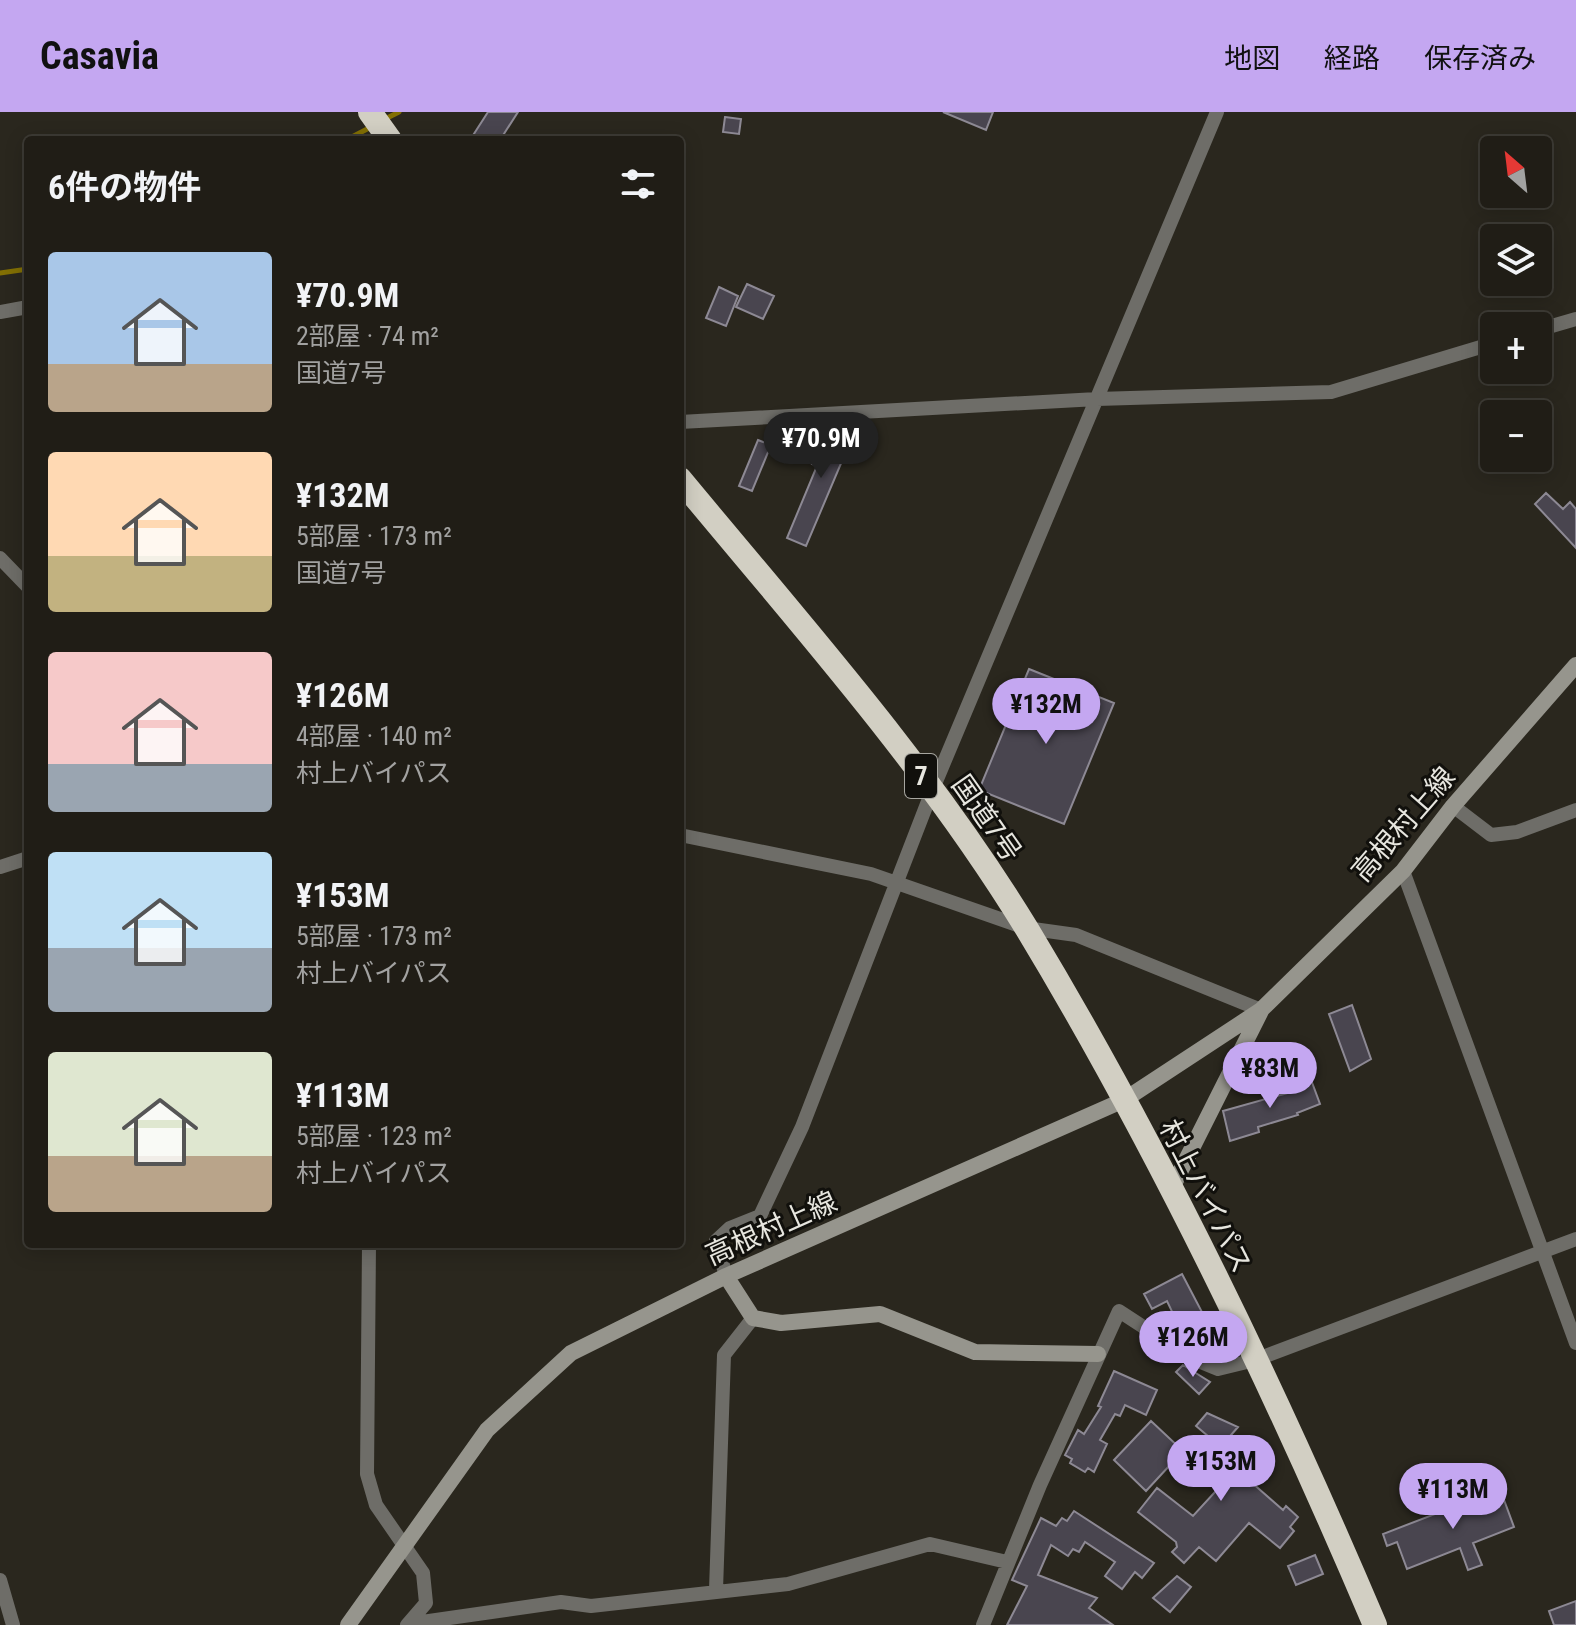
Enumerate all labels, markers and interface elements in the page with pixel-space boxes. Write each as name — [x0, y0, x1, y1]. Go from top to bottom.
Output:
text: Casavia — [40, 34, 159, 78]
text: 地図 — [1224, 42, 1280, 75]
text: 経路 — [1324, 42, 1380, 75]
text: 保存済み — [1424, 42, 1536, 75]
north arrow — [1480, 136, 1552, 208]
map controls — [1480, 136, 1552, 472]
icon: filters — [616, 162, 660, 206]
text: 6件の物件 — [48, 167, 201, 207]
button: layers — [1480, 224, 1552, 296]
text: ¥70.9M — [296, 275, 399, 315]
icon: home — [112, 284, 208, 380]
button: + — [1480, 312, 1552, 384]
text: 2部屋 · 74 m² — [296, 321, 439, 351]
text: 国道7号 — [296, 358, 387, 388]
button: − — [1480, 400, 1552, 472]
pin: ¥70.9M — [756, 412, 886, 480]
text: ¥70.9M — [781, 423, 861, 453]
text: ¥132M — [296, 475, 389, 515]
icon: home — [112, 484, 208, 580]
text: 5部屋 · 173 m² — [296, 521, 452, 551]
text: 国道7号 — [296, 558, 387, 588]
text: ¥126M — [296, 675, 389, 715]
pin: ¥132M — [990, 678, 1102, 746]
icon: home — [112, 684, 208, 780]
text: ¥132M — [1010, 689, 1082, 719]
text: 4部屋 · 140 m² — [296, 721, 452, 751]
road number: 7 — [905, 754, 937, 798]
text: 村上バイパス — [296, 758, 451, 788]
street label: 高根村上線 — [1345, 761, 1462, 888]
street label: 国道7号 — [945, 769, 1028, 868]
text: ¥153M — [296, 875, 389, 915]
icon: home — [112, 884, 208, 980]
text: 5部屋 · 173 m² — [296, 921, 452, 951]
text: 村上バイパス — [296, 958, 451, 988]
pin: ¥83M — [1223, 1042, 1317, 1110]
text: ¥83M — [1241, 1053, 1299, 1083]
text: ¥113M — [296, 1075, 389, 1115]
icon: home — [112, 1084, 208, 1180]
street label: 村上バイパス — [1153, 1114, 1258, 1278]
text: 5部屋 · 123 m² — [296, 1121, 452, 1151]
text: 村上バイパス — [296, 1158, 451, 1188]
street label: 高根村上線 — [701, 1185, 842, 1272]
pin: ¥126M — [1137, 1311, 1249, 1379]
text: ¥126M — [1157, 1322, 1229, 1352]
pin: ¥153M — [1165, 1435, 1277, 1503]
text: ¥153M — [1185, 1446, 1257, 1476]
pin: ¥113M — [1397, 1463, 1509, 1531]
text: ¥113M — [1417, 1474, 1489, 1504]

